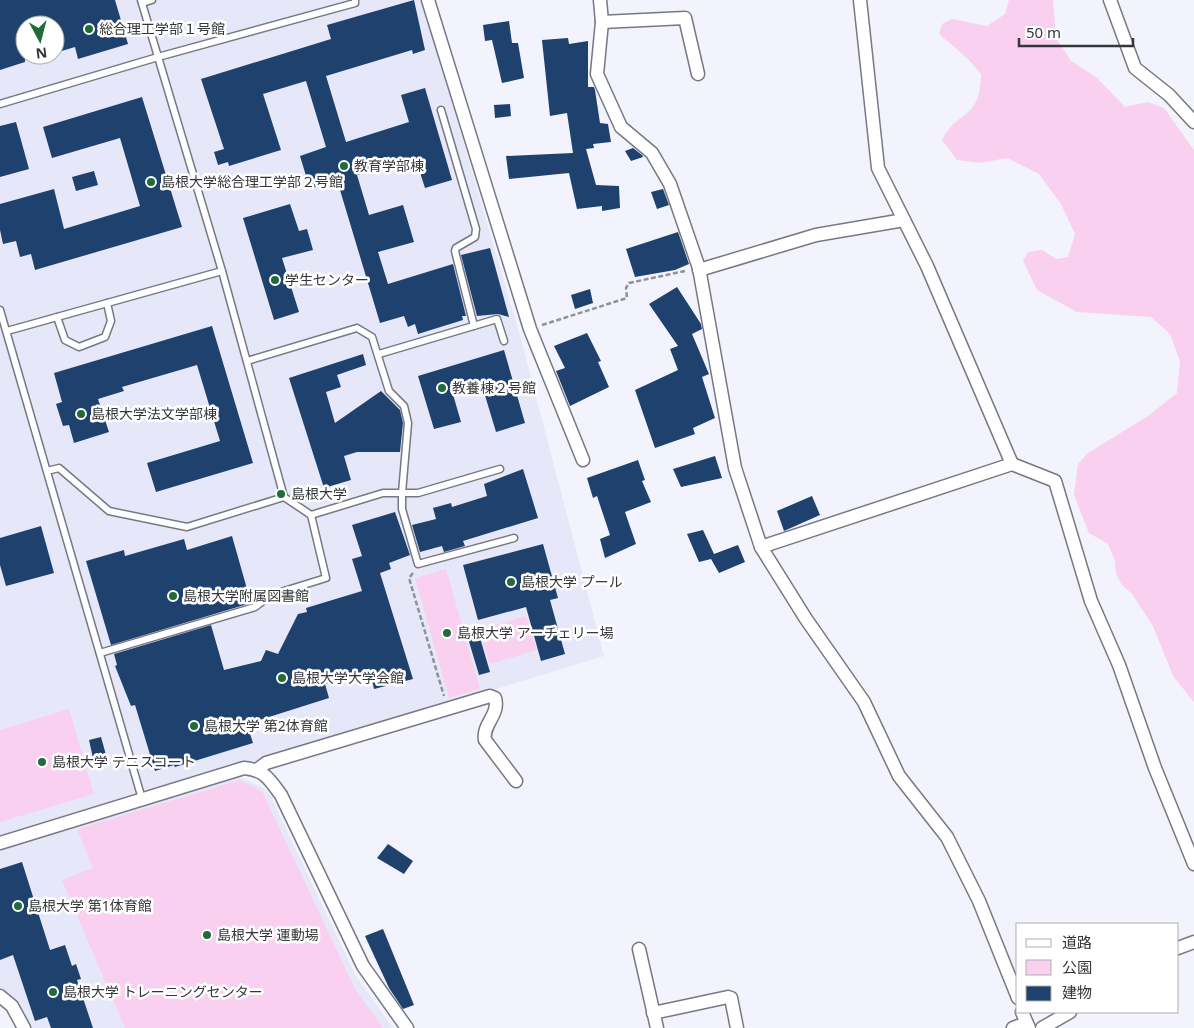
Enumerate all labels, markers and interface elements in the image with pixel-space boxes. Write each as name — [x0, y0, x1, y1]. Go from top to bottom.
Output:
north arrow — [15, 15, 65, 65]
scale bar — [1019, 15, 1133, 47]
place label: 総合理工学部１号館 — [99, 19, 225, 38]
text: 50 m — [1026, 22, 1061, 42]
marker: 総合理工学部１号館 — [83, 23, 95, 35]
text: N — [35, 43, 48, 64]
place label: 教育学部棟 — [354, 156, 424, 175]
marker: 教育学部棟 — [338, 160, 350, 172]
place label: 島根大学総合理工学部２号館 — [161, 172, 343, 191]
marker: 島根大学総合理工学部２号館 — [145, 176, 157, 188]
place label: 学生センター — [285, 270, 369, 289]
marker: 学生センター — [269, 274, 281, 286]
place label: 教養棟２号館 — [452, 378, 536, 397]
marker: 教養棟２号館 — [436, 382, 448, 394]
place label: 島根大学法文学部棟 — [91, 404, 217, 423]
marker: 島根大学法文学部棟 — [75, 408, 87, 420]
place label: 島根大学 — [291, 484, 347, 503]
marker: 島根大学 — [275, 488, 287, 500]
place label: 島根大学 プール — [521, 572, 623, 591]
marker: 島根大学 プール — [505, 576, 517, 588]
place label: 島根大学附属図書館 — [183, 586, 309, 605]
marker: 島根大学附属図書館 — [167, 590, 179, 602]
place label: 島根大学 アーチェリー場 — [457, 623, 614, 642]
marker: 島根大学 アーチェリー場 — [441, 627, 453, 639]
place label: 島根大学大学会館 — [292, 668, 404, 687]
marker: 島根大学大学会館 — [276, 672, 288, 684]
place label: 島根大学 第2体育館 — [204, 716, 328, 735]
marker: 島根大学 第2体育館 — [188, 720, 200, 732]
place label: 島根大学 テニスコート — [52, 752, 196, 771]
marker: 島根大学 テニスコート — [36, 756, 48, 768]
place label: 島根大学 第1体育館 — [28, 896, 152, 915]
marker: 島根大学 第1体育館 — [12, 900, 24, 912]
legend — [1016, 923, 1179, 1013]
place label: 島根大学 運動場 — [217, 925, 319, 944]
marker: 島根大学 運動場 — [201, 929, 213, 941]
text: 道路 — [1062, 932, 1092, 952]
text: 公園 — [1062, 957, 1092, 977]
place label: 島根大学 トレーニングセンター — [63, 982, 263, 1001]
text: 建物 — [1062, 982, 1092, 1002]
marker: 島根大学 トレーニングセンター — [47, 986, 59, 998]

